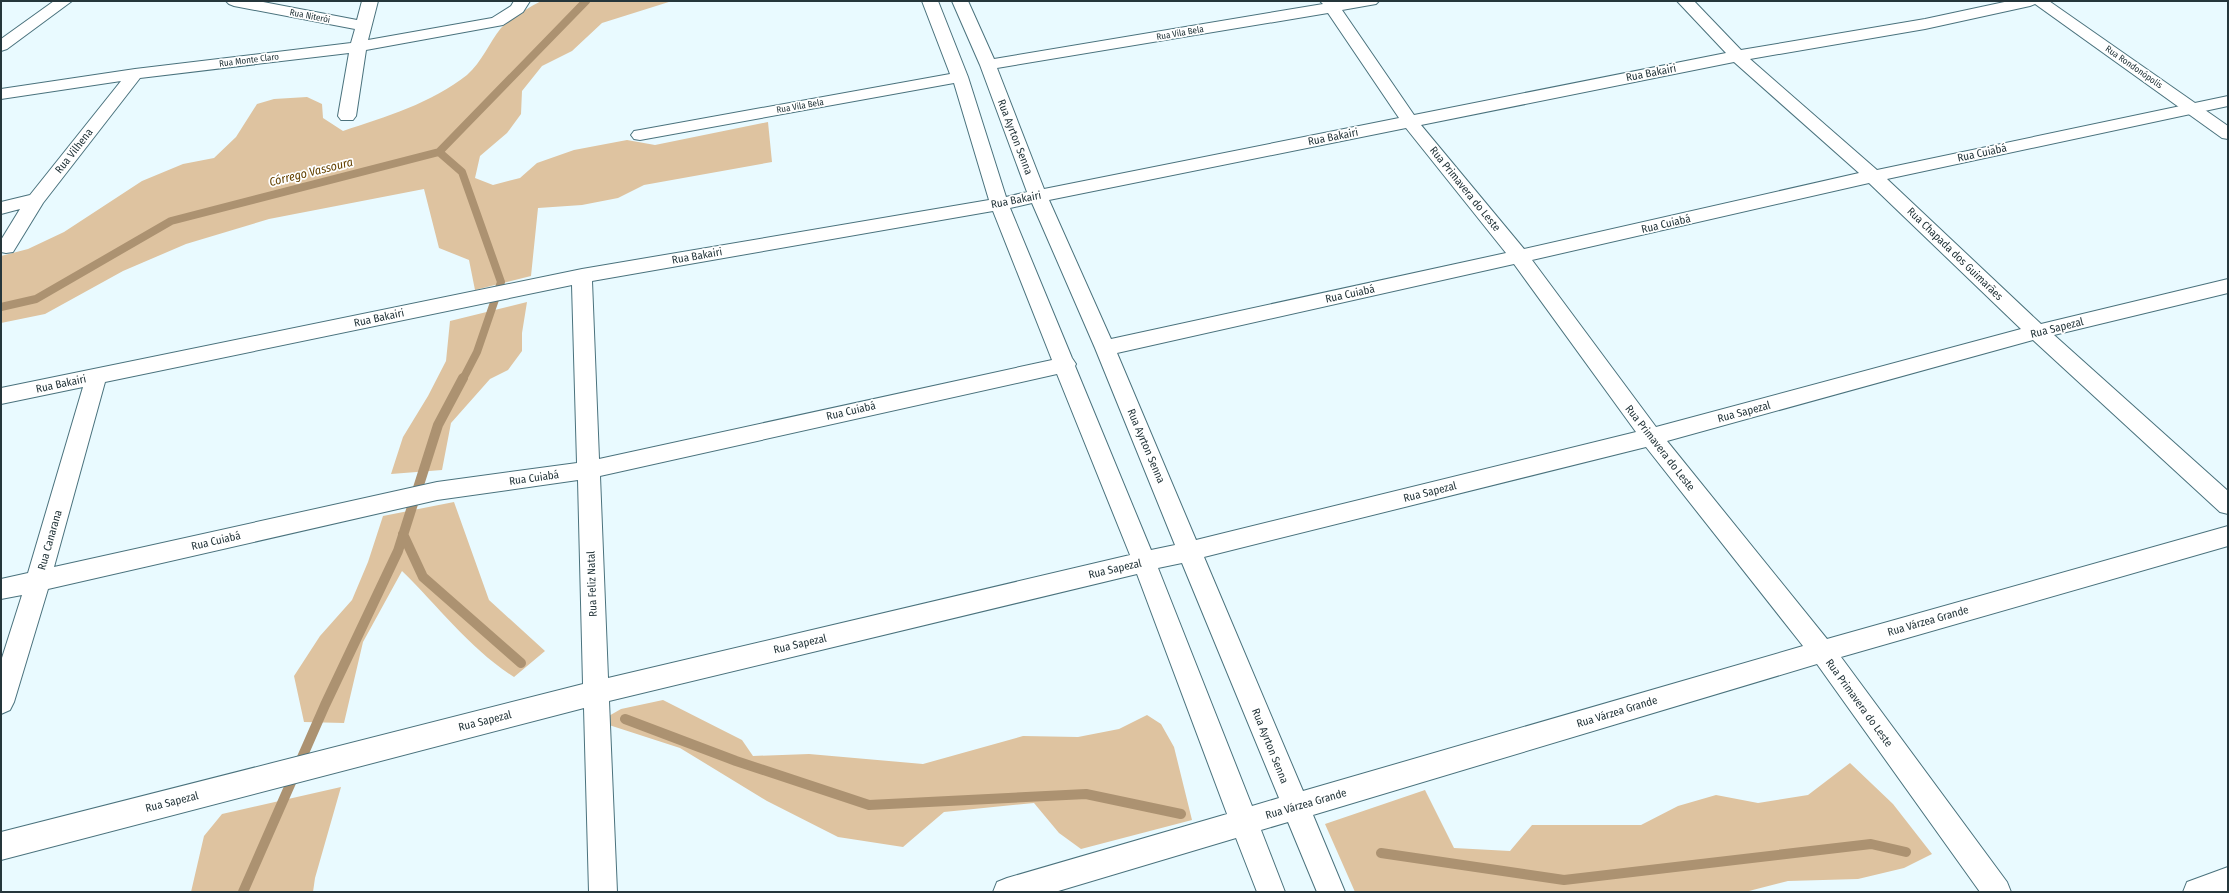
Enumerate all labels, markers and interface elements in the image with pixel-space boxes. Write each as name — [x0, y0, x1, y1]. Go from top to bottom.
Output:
street label: Rua Niterói — [289, 7, 331, 25]
street label: Rua Vila Bela — [1156, 24, 1205, 42]
street label: Rua Rondonópolis — [2104, 44, 2165, 91]
street label: Rua Monte Claro — [218, 51, 280, 69]
street label: Rua Bakairi — [1625, 62, 1677, 84]
street label: Rua Vila Bela — [776, 97, 825, 115]
street label: Rua Ayrton Senna — [995, 97, 1035, 177]
street label: Rua Vilhena — [52, 126, 96, 176]
street label: Rua Bakairi — [1307, 126, 1359, 148]
street label: Rua Cuiabá — [1956, 141, 2008, 165]
street label: Rua Primavera do Leste — [1427, 144, 1503, 234]
water label: Córrego Vassoura — [268, 155, 354, 189]
street label: Rua Bakairi — [990, 189, 1042, 211]
street label: Rua Chapada dos Guimarães — [1904, 205, 2006, 303]
street label: Rua Cuiabá — [1640, 212, 1692, 236]
street label: Rua Bakairi — [671, 245, 723, 267]
street label: Rua Cuiabá — [1324, 282, 1376, 306]
street label: Rua Bakairi — [353, 306, 405, 330]
street label: Rua Sapezal — [2029, 315, 2085, 341]
street label: Rua Bakairi — [35, 372, 87, 396]
street label: Rua Cuiabá — [825, 399, 877, 423]
street label: Rua Sapezal — [1716, 399, 1772, 425]
street label: Rua Primavera do Leste — [1622, 403, 1698, 493]
street label: Rua Ayrton Senna — [1124, 407, 1168, 485]
street label: Rua Cuiabá — [508, 468, 560, 488]
street label: Rua Sapezal — [1402, 479, 1458, 505]
street label: Rua Canarana — [35, 508, 65, 572]
street label: Rua Cuiabá — [190, 529, 242, 553]
street label: Rua Feliz Natal — [584, 551, 600, 617]
street label: Rua Sapezal — [1087, 557, 1143, 581]
street label: Rua Várzea Grande — [1886, 603, 1970, 639]
street label: Rua Sapezal — [772, 632, 828, 656]
street label: Rua Primavera do Leste — [1823, 657, 1895, 749]
street label: Rua Várzea Grande — [1575, 694, 1659, 730]
street label: Rua Ayrton Senna — [1249, 707, 1291, 785]
street label: Rua Sapezal — [457, 708, 513, 734]
street label: Rua Várzea Grande — [1264, 786, 1348, 822]
street label: Rua Sapezal — [144, 789, 200, 815]

